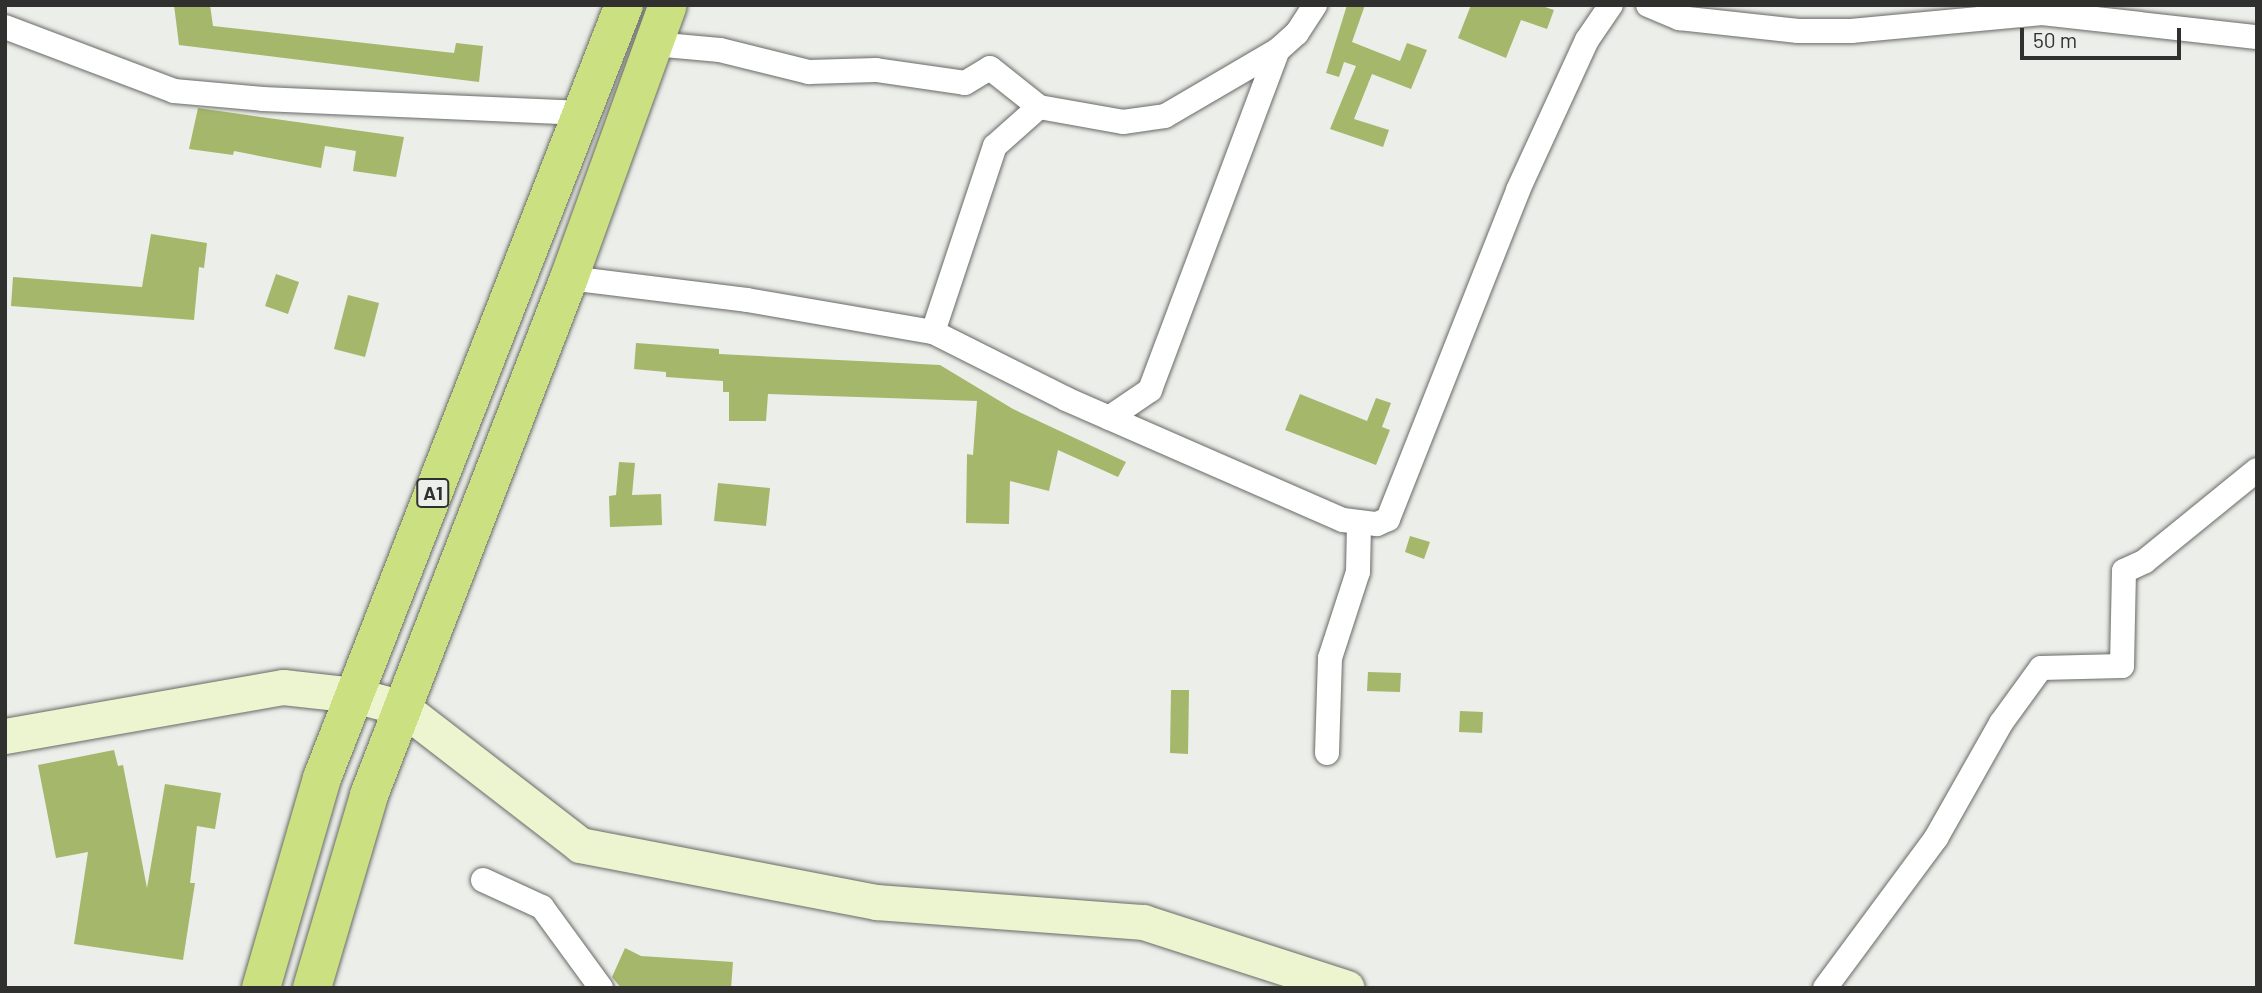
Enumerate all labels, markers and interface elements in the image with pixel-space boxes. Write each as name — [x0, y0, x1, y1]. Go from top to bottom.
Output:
scale bar — [2024, 14, 2185, 58]
text: 50 m — [2033, 27, 2077, 52]
road number: A1 — [416, 478, 450, 508]

